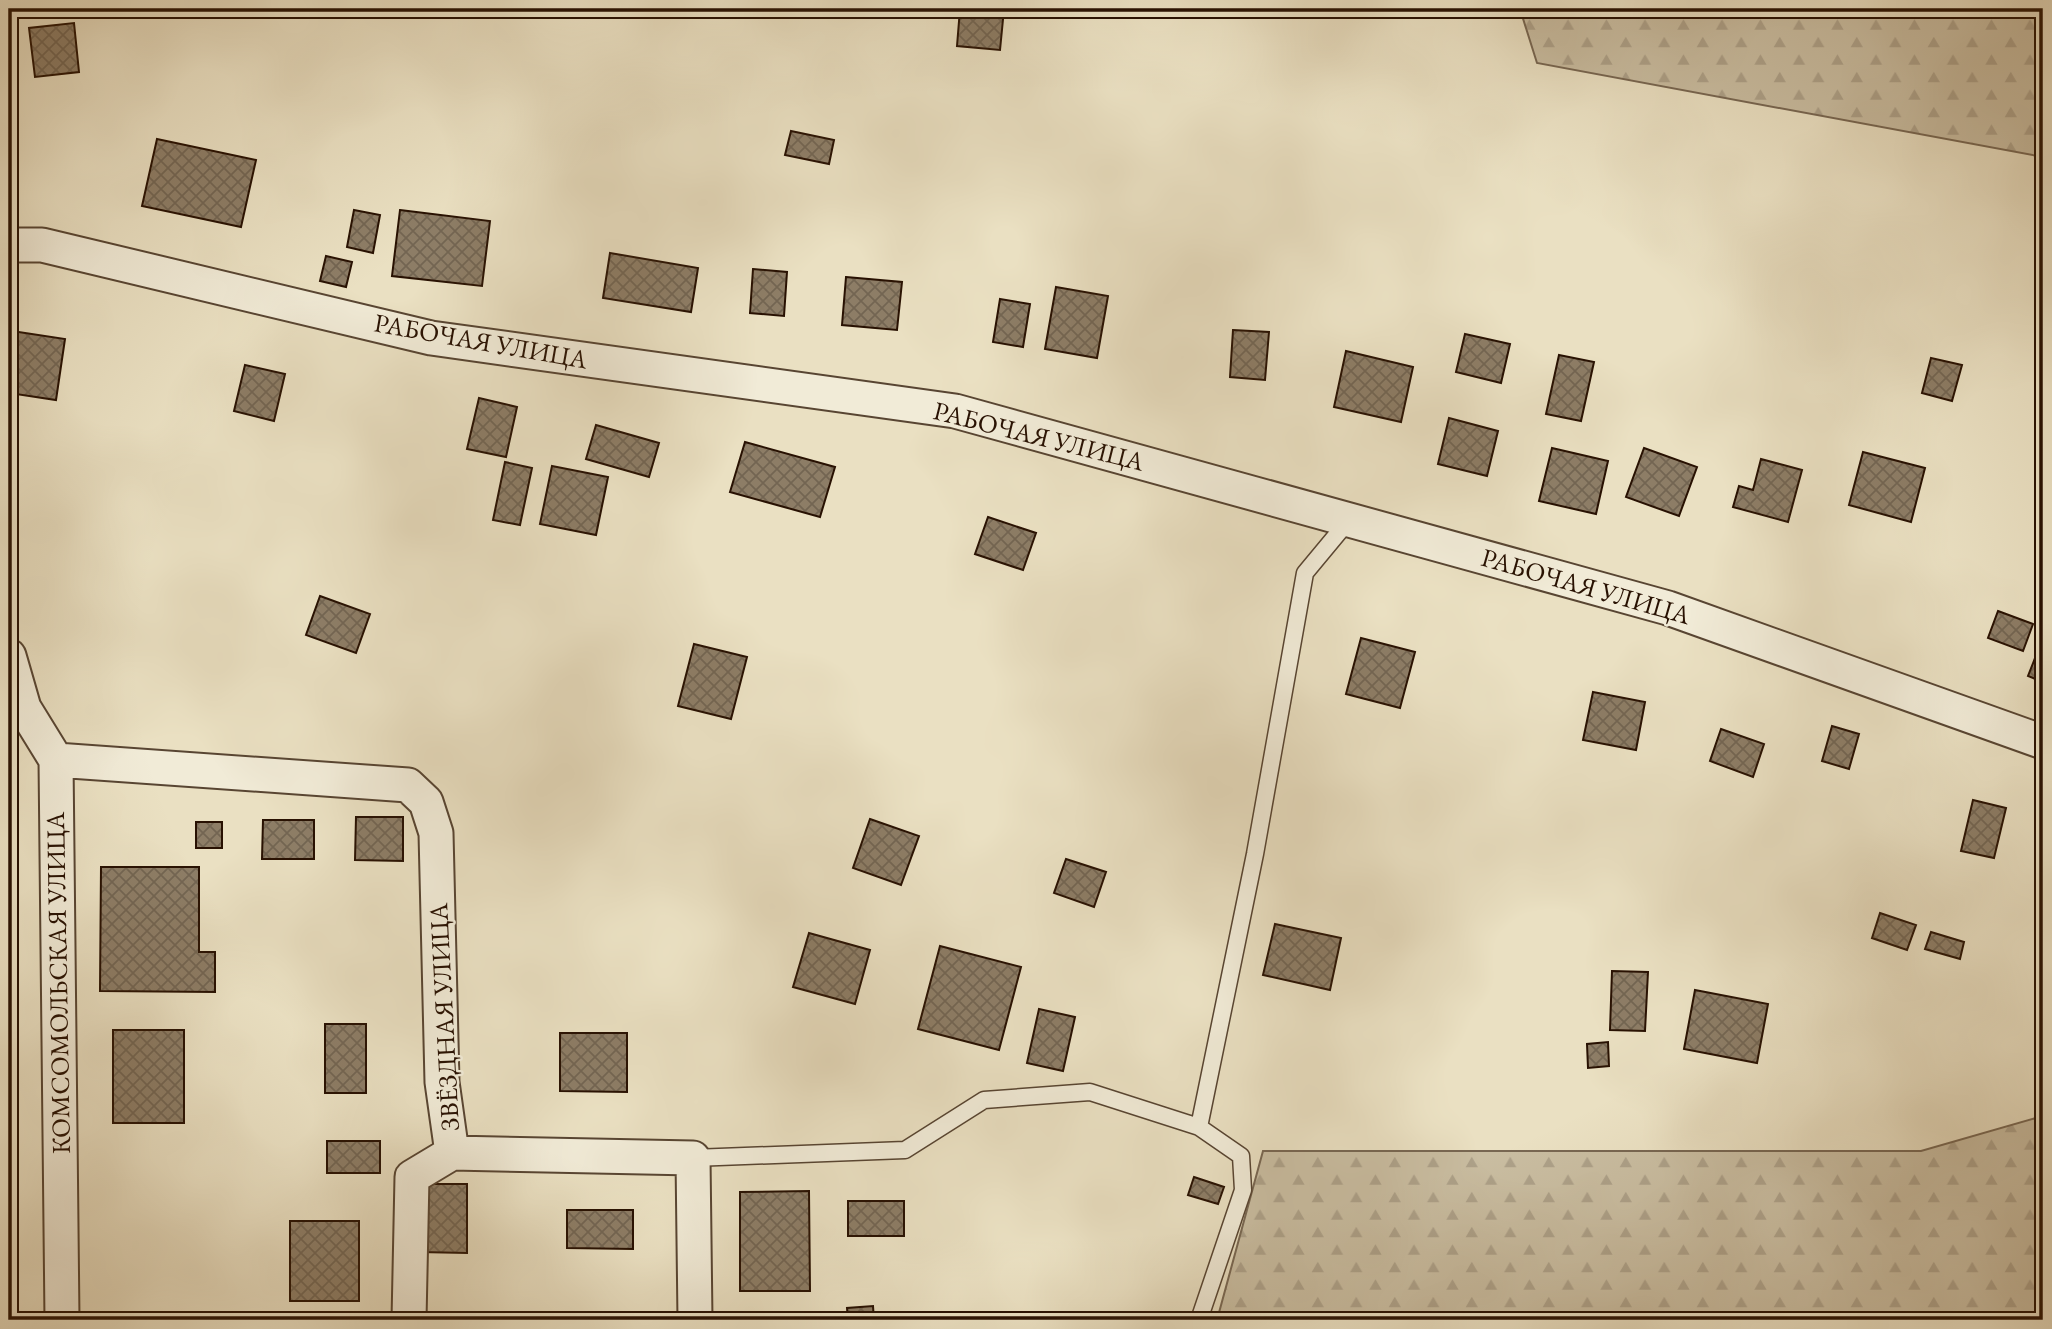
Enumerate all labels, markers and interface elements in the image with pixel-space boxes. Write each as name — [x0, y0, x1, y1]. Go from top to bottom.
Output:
street label: РАБОЧАЯ УЛИЦА — [372, 306, 591, 377]
street label: РАБОЧАЯ УЛИЦА — [930, 393, 1149, 479]
street label: РАБОЧАЯ УЛИЦА — [1478, 540, 1695, 632]
street label: КОМСОМОЛЬСКАЯ УЛИЦА — [38, 811, 78, 1154]
street label: ЗВЁЗДНАЯ УЛИЦА — [421, 901, 467, 1132]

